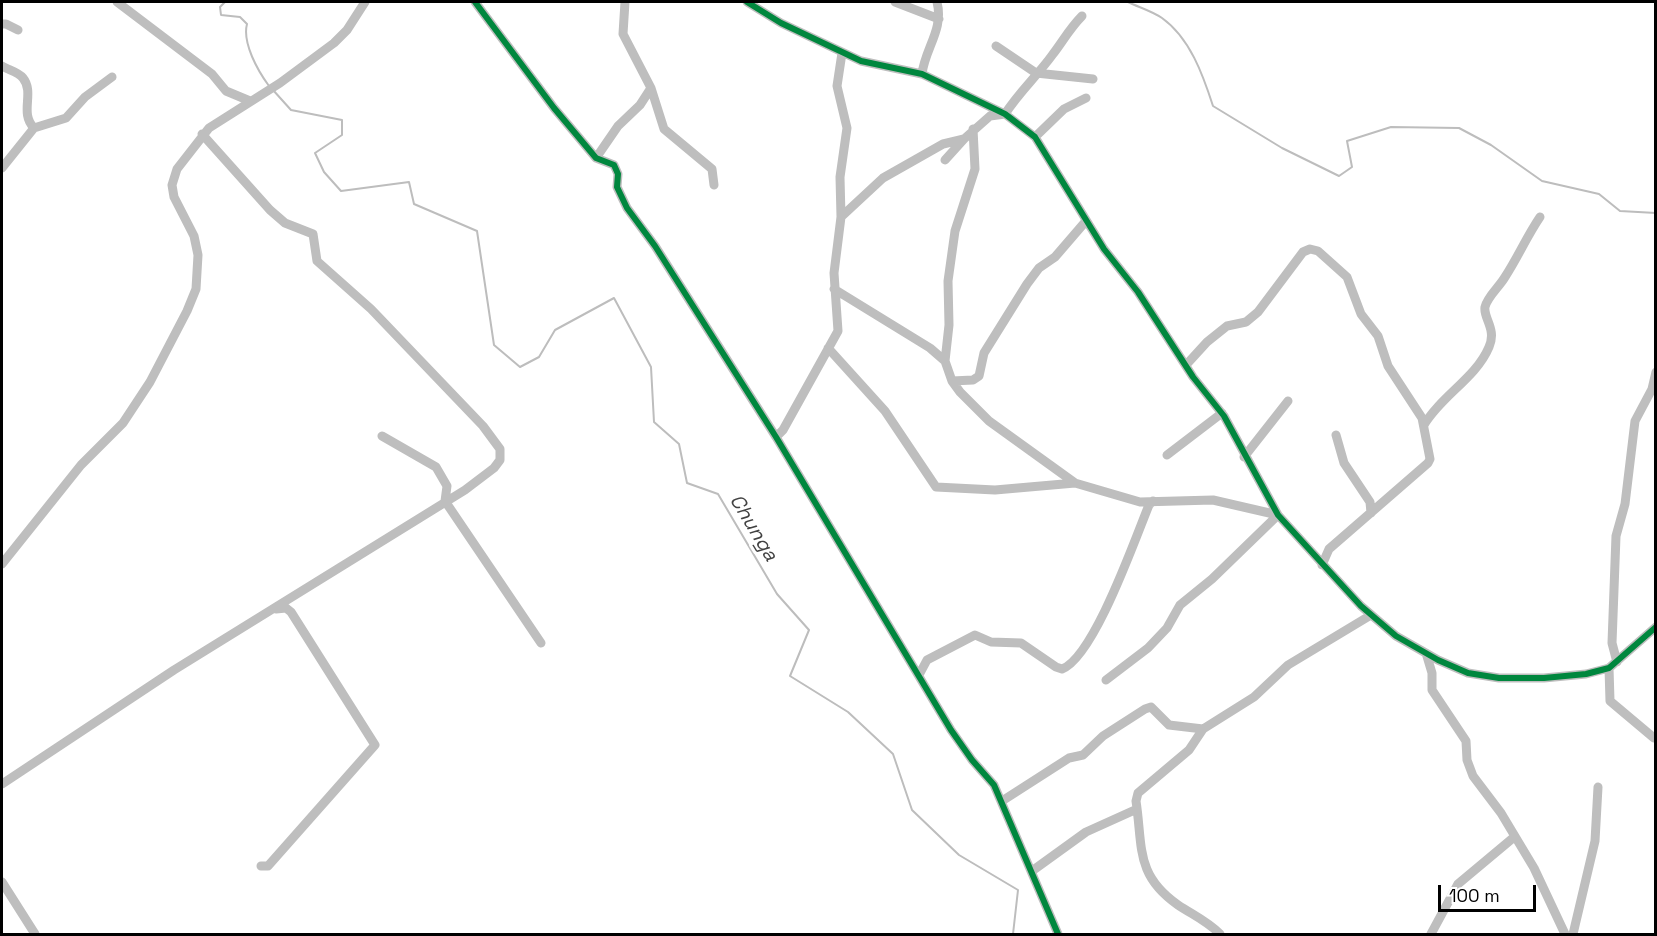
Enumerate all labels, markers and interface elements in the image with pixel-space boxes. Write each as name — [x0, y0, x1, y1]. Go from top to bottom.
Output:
water label: Chunga — [724, 490, 782, 566]
scale bar — [1441, 873, 1538, 911]
text: 100 m — [1449, 884, 1500, 907]

